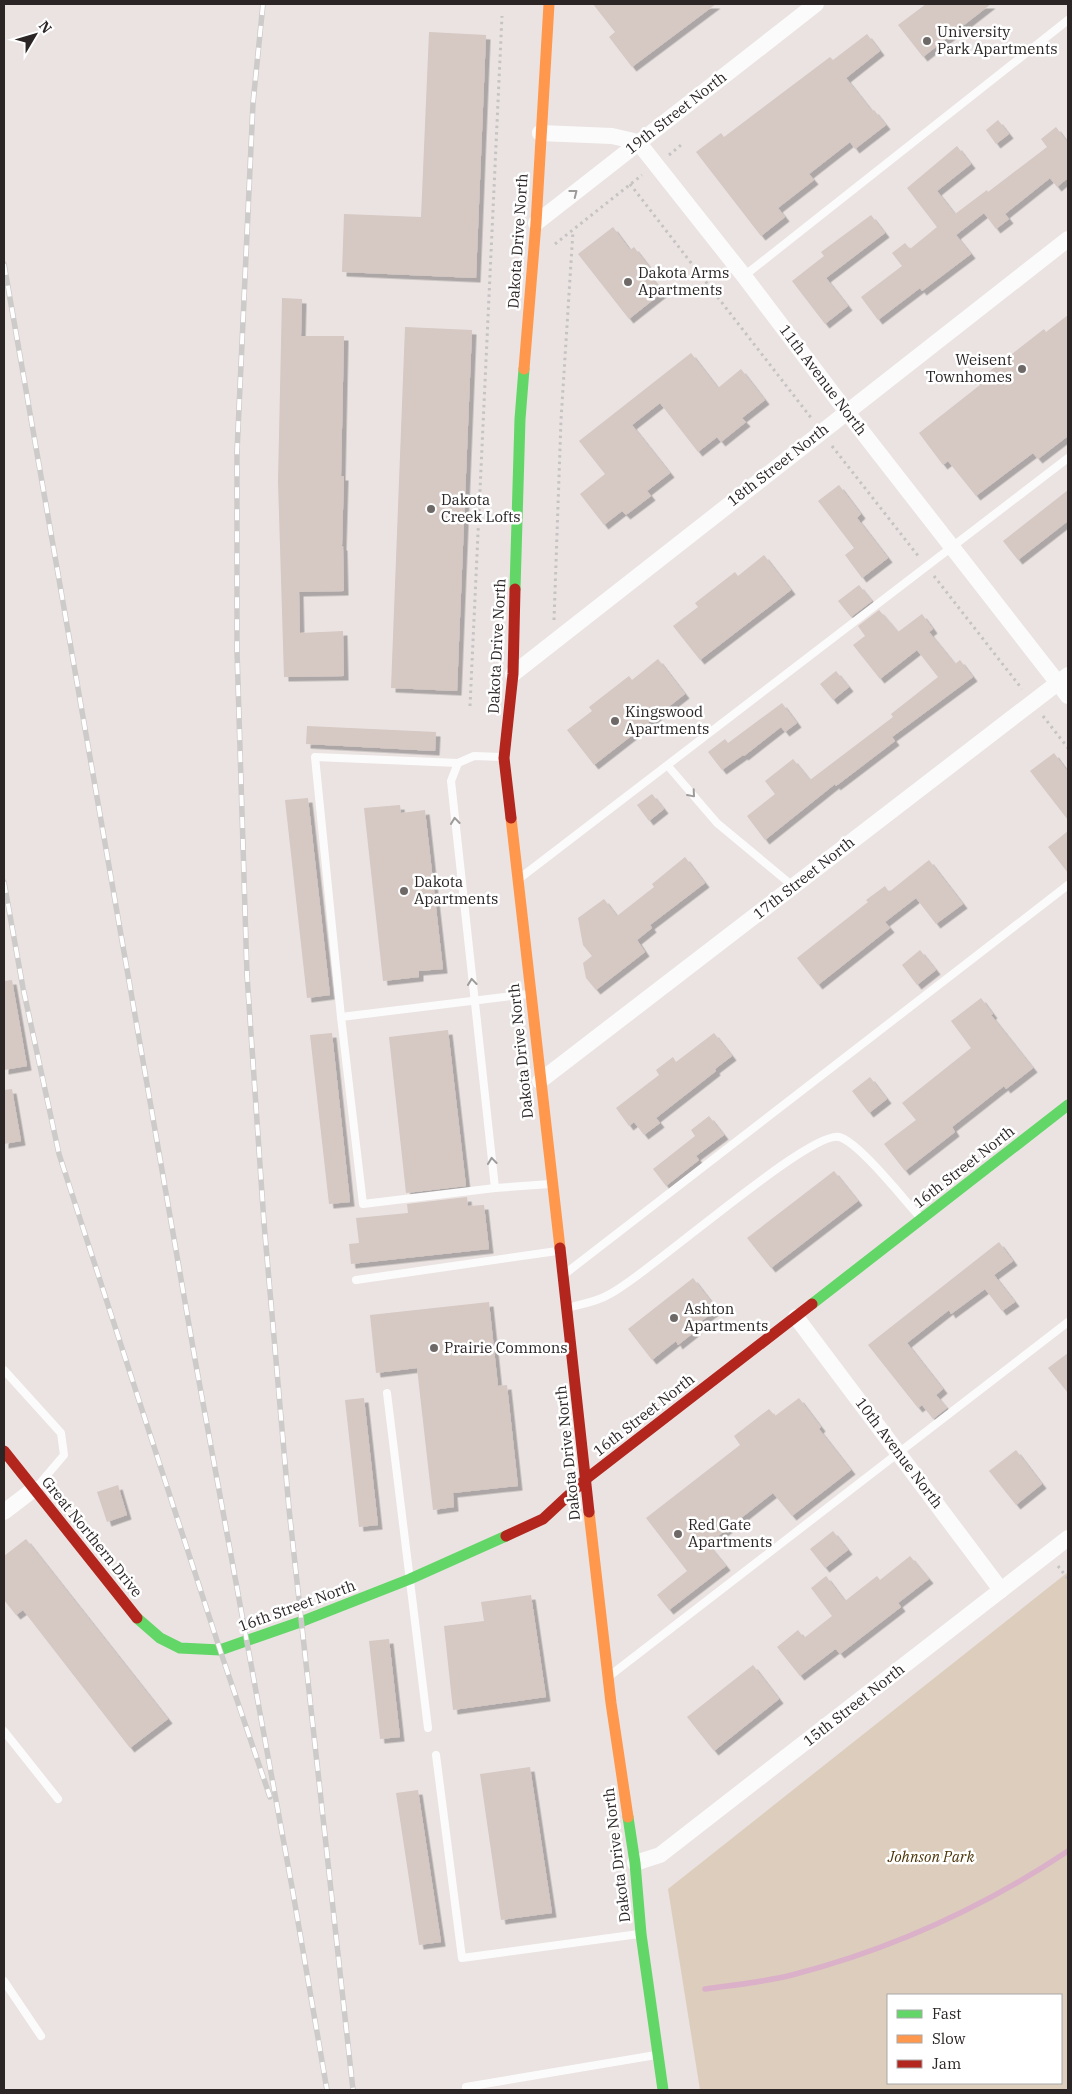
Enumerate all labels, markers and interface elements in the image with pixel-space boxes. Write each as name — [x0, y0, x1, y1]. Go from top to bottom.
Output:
north arrow — [10, 10, 60, 60]
text: N — [35, 17, 56, 37]
place label: University Park Apartments — [937, 22, 1058, 58]
marker: University Park Apartments — [921, 35, 933, 47]
street label: 19th Street North — [621, 67, 730, 158]
street label: Dakota Drive North — [503, 173, 532, 309]
one-way arrow — [568, 191, 577, 199]
place label: Dakota Arms Apartments — [638, 263, 729, 299]
marker: Dakota Arms Apartments — [622, 276, 634, 288]
street label: 11th Avenue North — [776, 321, 871, 439]
place label: Weisent Townhomes — [926, 350, 1012, 386]
marker: Weisent Townhomes — [1016, 363, 1028, 375]
street label: 18th Street North — [723, 419, 832, 510]
place label: Dakota Creek Lofts — [441, 490, 521, 526]
marker: Dakota Creek Lofts — [425, 503, 437, 515]
street label: Dakota Drive North — [483, 578, 510, 714]
place label: Kingswood Apartments — [625, 702, 709, 738]
marker: Kingswood Apartments — [609, 715, 621, 727]
one-way arrow — [687, 789, 696, 798]
one-way arrow — [450, 816, 461, 824]
street label: 17th Street North — [749, 832, 858, 923]
place label: Dakota Apartments — [414, 872, 498, 908]
marker: Dakota Apartments — [398, 885, 410, 897]
one-way arrow — [467, 978, 478, 986]
street label: Dakota Drive North — [504, 983, 537, 1119]
street label: 16th Street North — [909, 1121, 1018, 1212]
one-way arrow — [487, 1157, 498, 1165]
place label: Ashton Apartments — [684, 1299, 768, 1335]
marker: Ashton Apartments — [668, 1312, 680, 1324]
place label: Prairie Commons — [444, 1338, 568, 1357]
marker: Prairie Commons — [428, 1342, 440, 1354]
street label: 16th Street North — [589, 1369, 698, 1460]
street label: Dakota Drive North — [551, 1385, 584, 1521]
street label: 10th Avenue North — [852, 1394, 947, 1512]
street label: Great Northern Drive — [38, 1473, 147, 1601]
place label: Red Gate Apartments — [688, 1515, 772, 1551]
marker: Red Gate Apartments — [672, 1528, 684, 1540]
street label: 16th Street North — [236, 1576, 358, 1636]
street label: 15th Street North — [799, 1659, 908, 1750]
street label: Dakota Drive North — [599, 1787, 634, 1924]
park label: Johnson Park — [887, 1847, 974, 1866]
legend — [887, 1994, 1062, 2084]
text: Fast — [932, 2004, 962, 2023]
text: Slow — [932, 2029, 966, 2048]
text: Jam — [932, 2054, 961, 2073]

